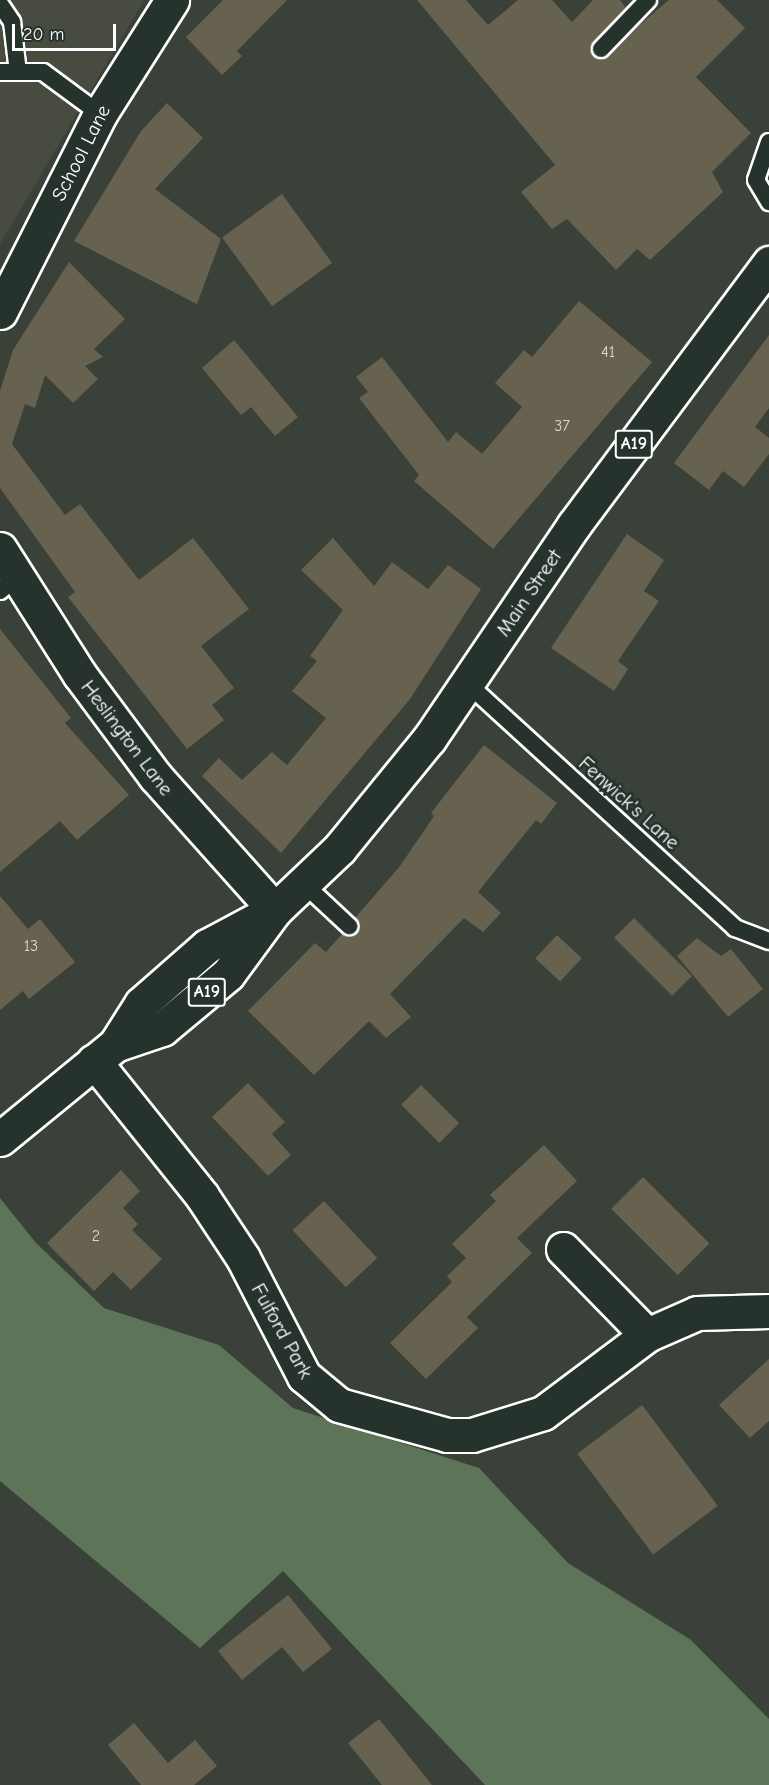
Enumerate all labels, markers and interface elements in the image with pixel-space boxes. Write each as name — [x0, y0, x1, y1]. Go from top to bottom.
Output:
scale bar — [15, 12, 118, 50]
text: 20 m — [23, 24, 64, 45]
street label: School Lane — [47, 101, 115, 205]
house number: 41 — [601, 342, 615, 362]
house number: 37 — [554, 416, 570, 436]
road number: A19 — [614, 429, 654, 459]
street label: Main Street — [491, 545, 567, 641]
street label: Heslington Lane — [76, 676, 178, 800]
street label: Fenwick's Lane — [574, 751, 684, 855]
house number: 13 — [24, 936, 38, 956]
road number: A19 — [188, 977, 226, 1007]
house number: 2 — [92, 1226, 100, 1246]
street label: Fulford Park — [246, 1279, 318, 1383]

